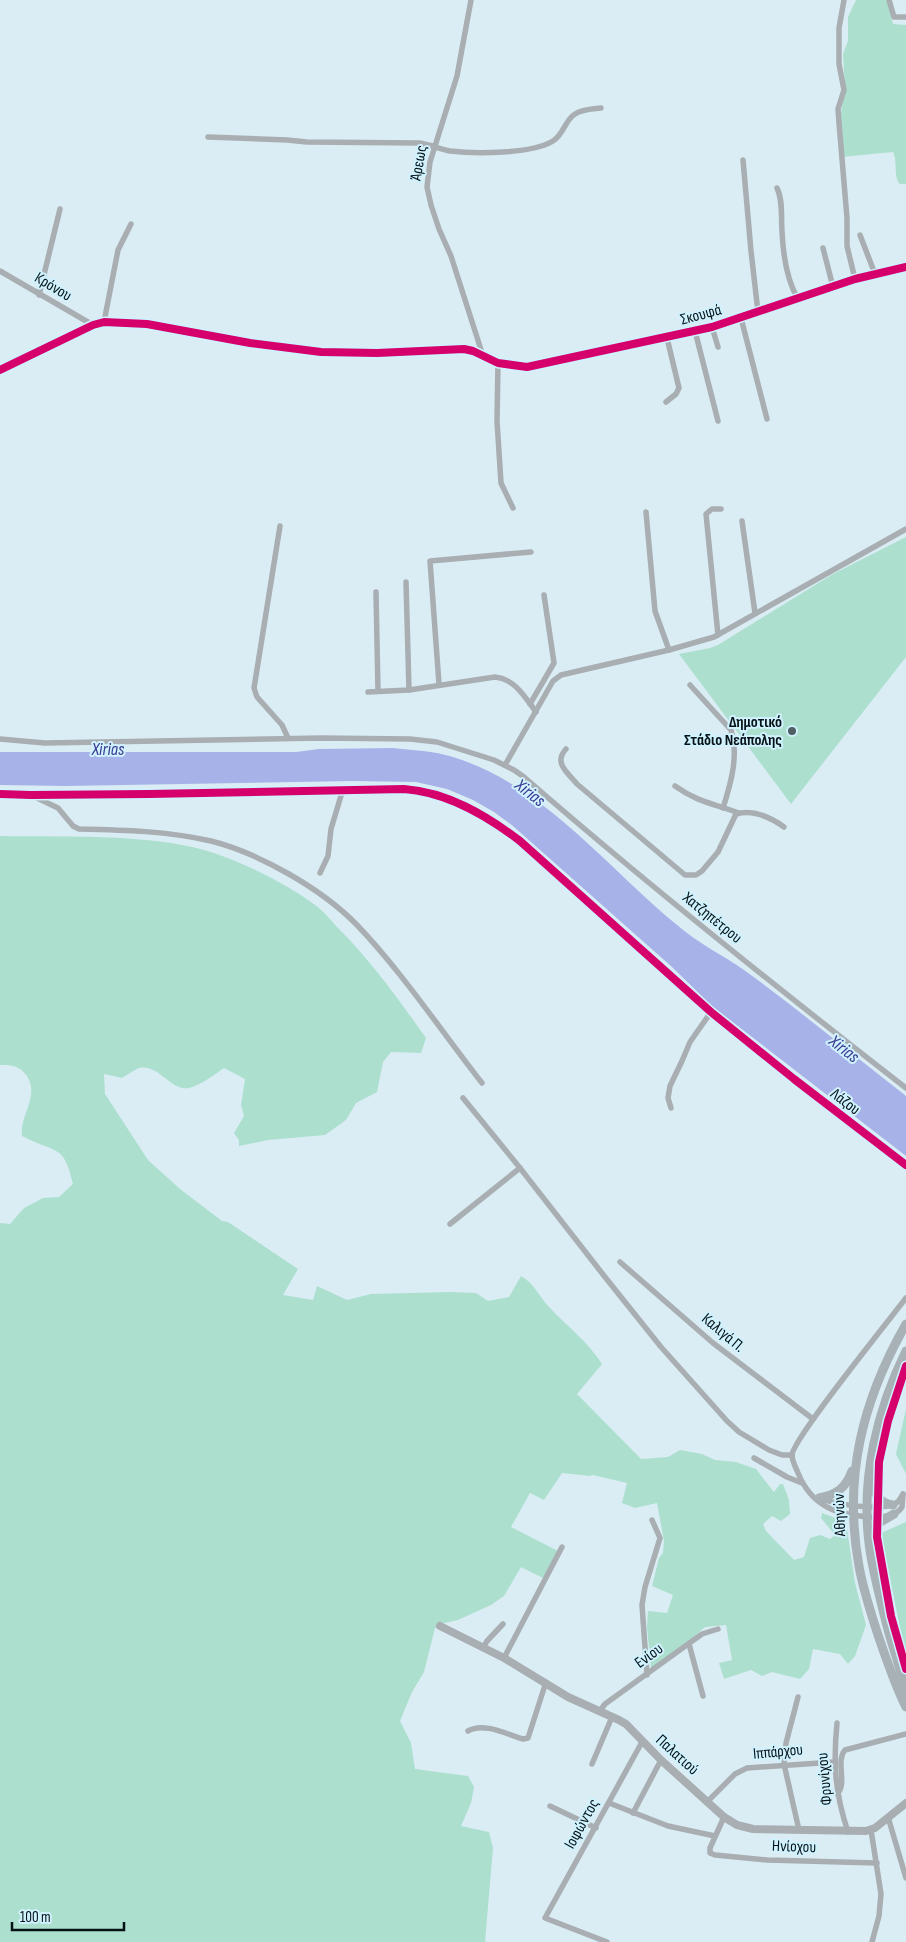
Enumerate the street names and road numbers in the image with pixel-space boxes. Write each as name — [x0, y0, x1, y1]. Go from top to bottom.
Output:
street label: Άρεως — [407, 144, 431, 182]
street label: Κρόνου — [31, 269, 75, 305]
street label: Σκουφά — [678, 300, 724, 330]
street label: Χατζηπέτρου — [678, 888, 745, 948]
street label: Λάζου — [826, 1084, 864, 1119]
street label: Καλιγά Π. — [698, 1310, 748, 1356]
street label: Αθηνών — [830, 1493, 850, 1538]
street label: Ενίου — [631, 1639, 667, 1673]
street label: Παλατιού — [652, 1731, 702, 1779]
street label: Ιππάρχου — [752, 1740, 804, 1764]
street label: Φρυνίχου — [813, 1752, 837, 1806]
street label: Ιοφώντος — [561, 1796, 603, 1852]
street label: Ηνίοχου — [772, 1837, 816, 1857]

